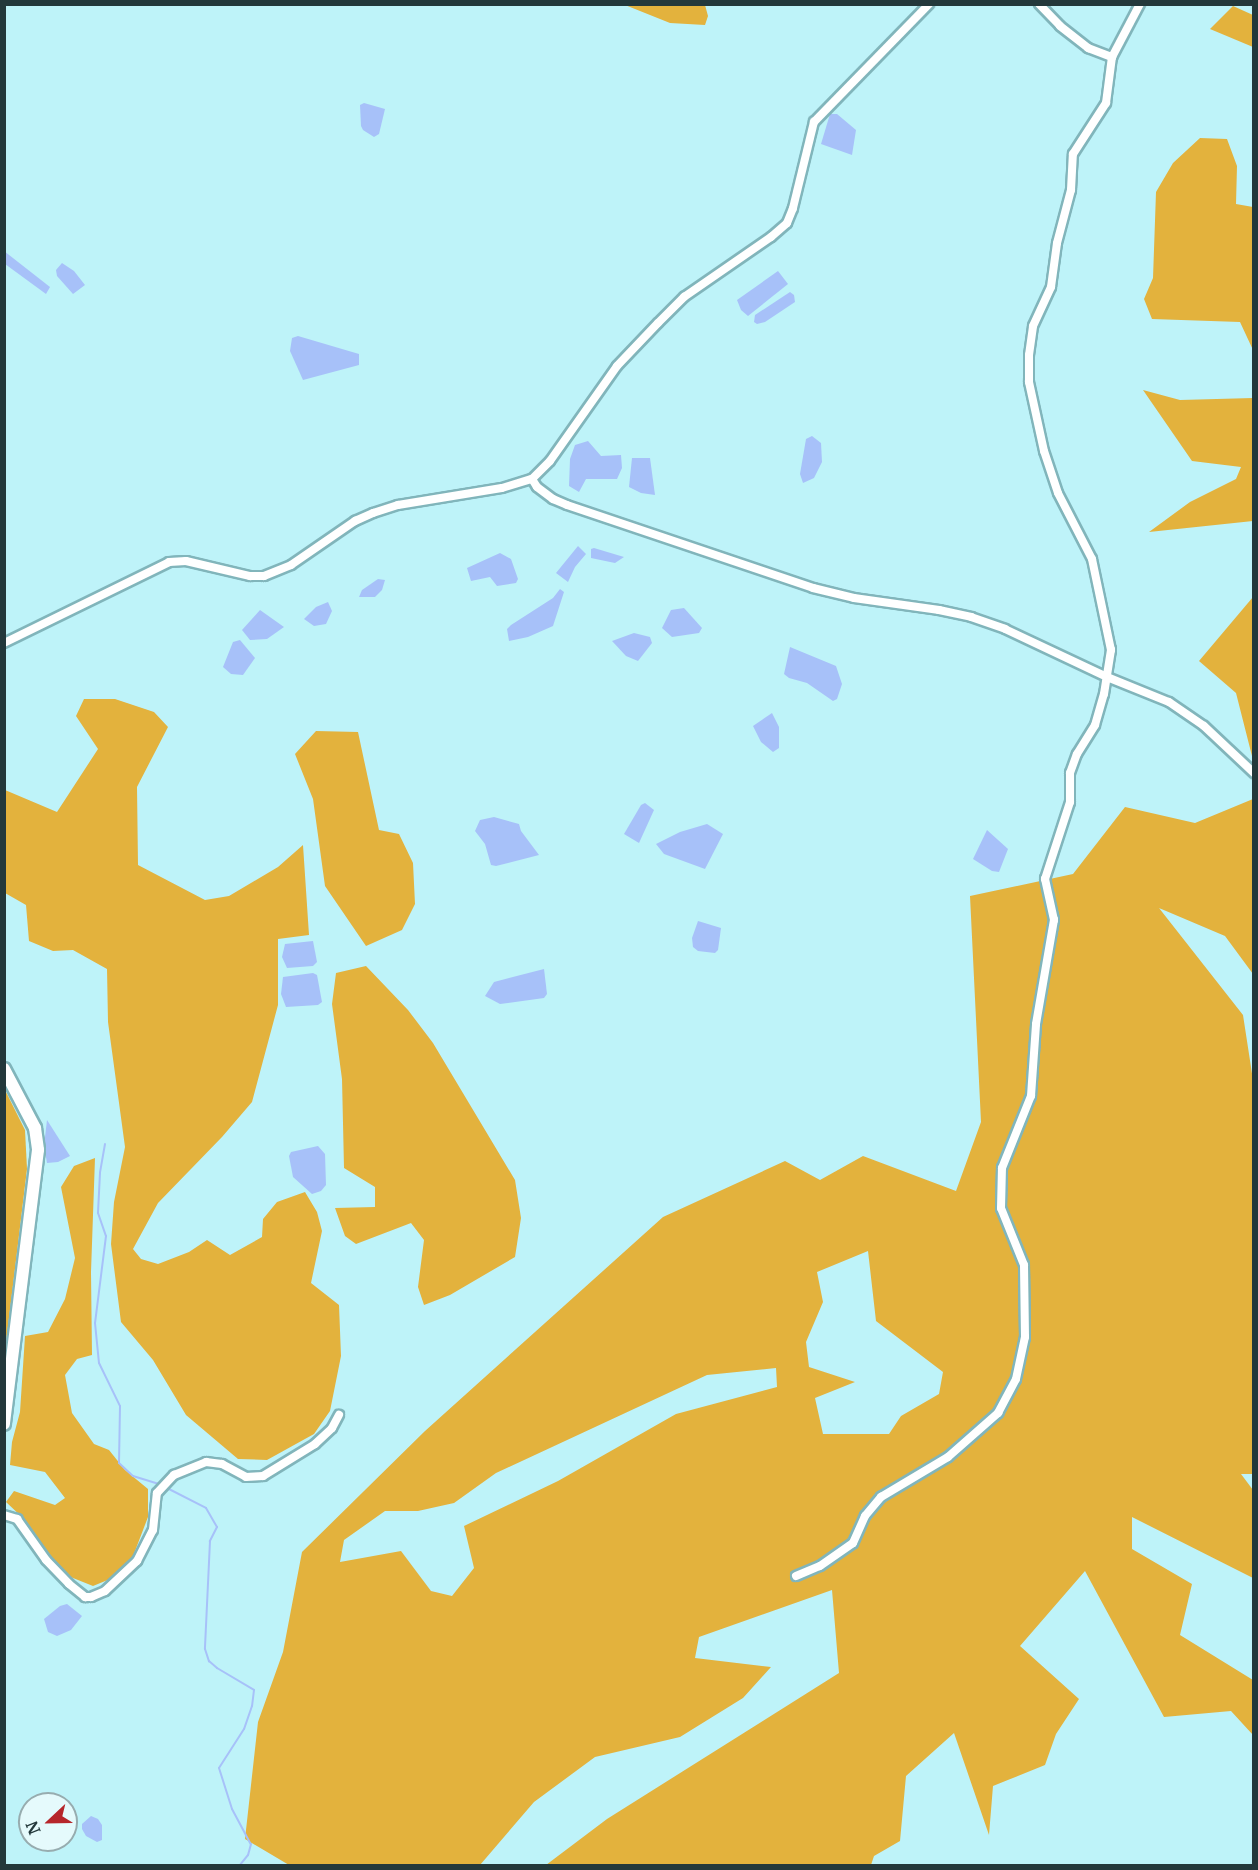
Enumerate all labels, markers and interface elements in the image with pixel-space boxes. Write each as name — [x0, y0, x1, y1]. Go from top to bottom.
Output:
north arrow — [18, 1792, 78, 1852]
text: N — [22, 1818, 45, 1838]

